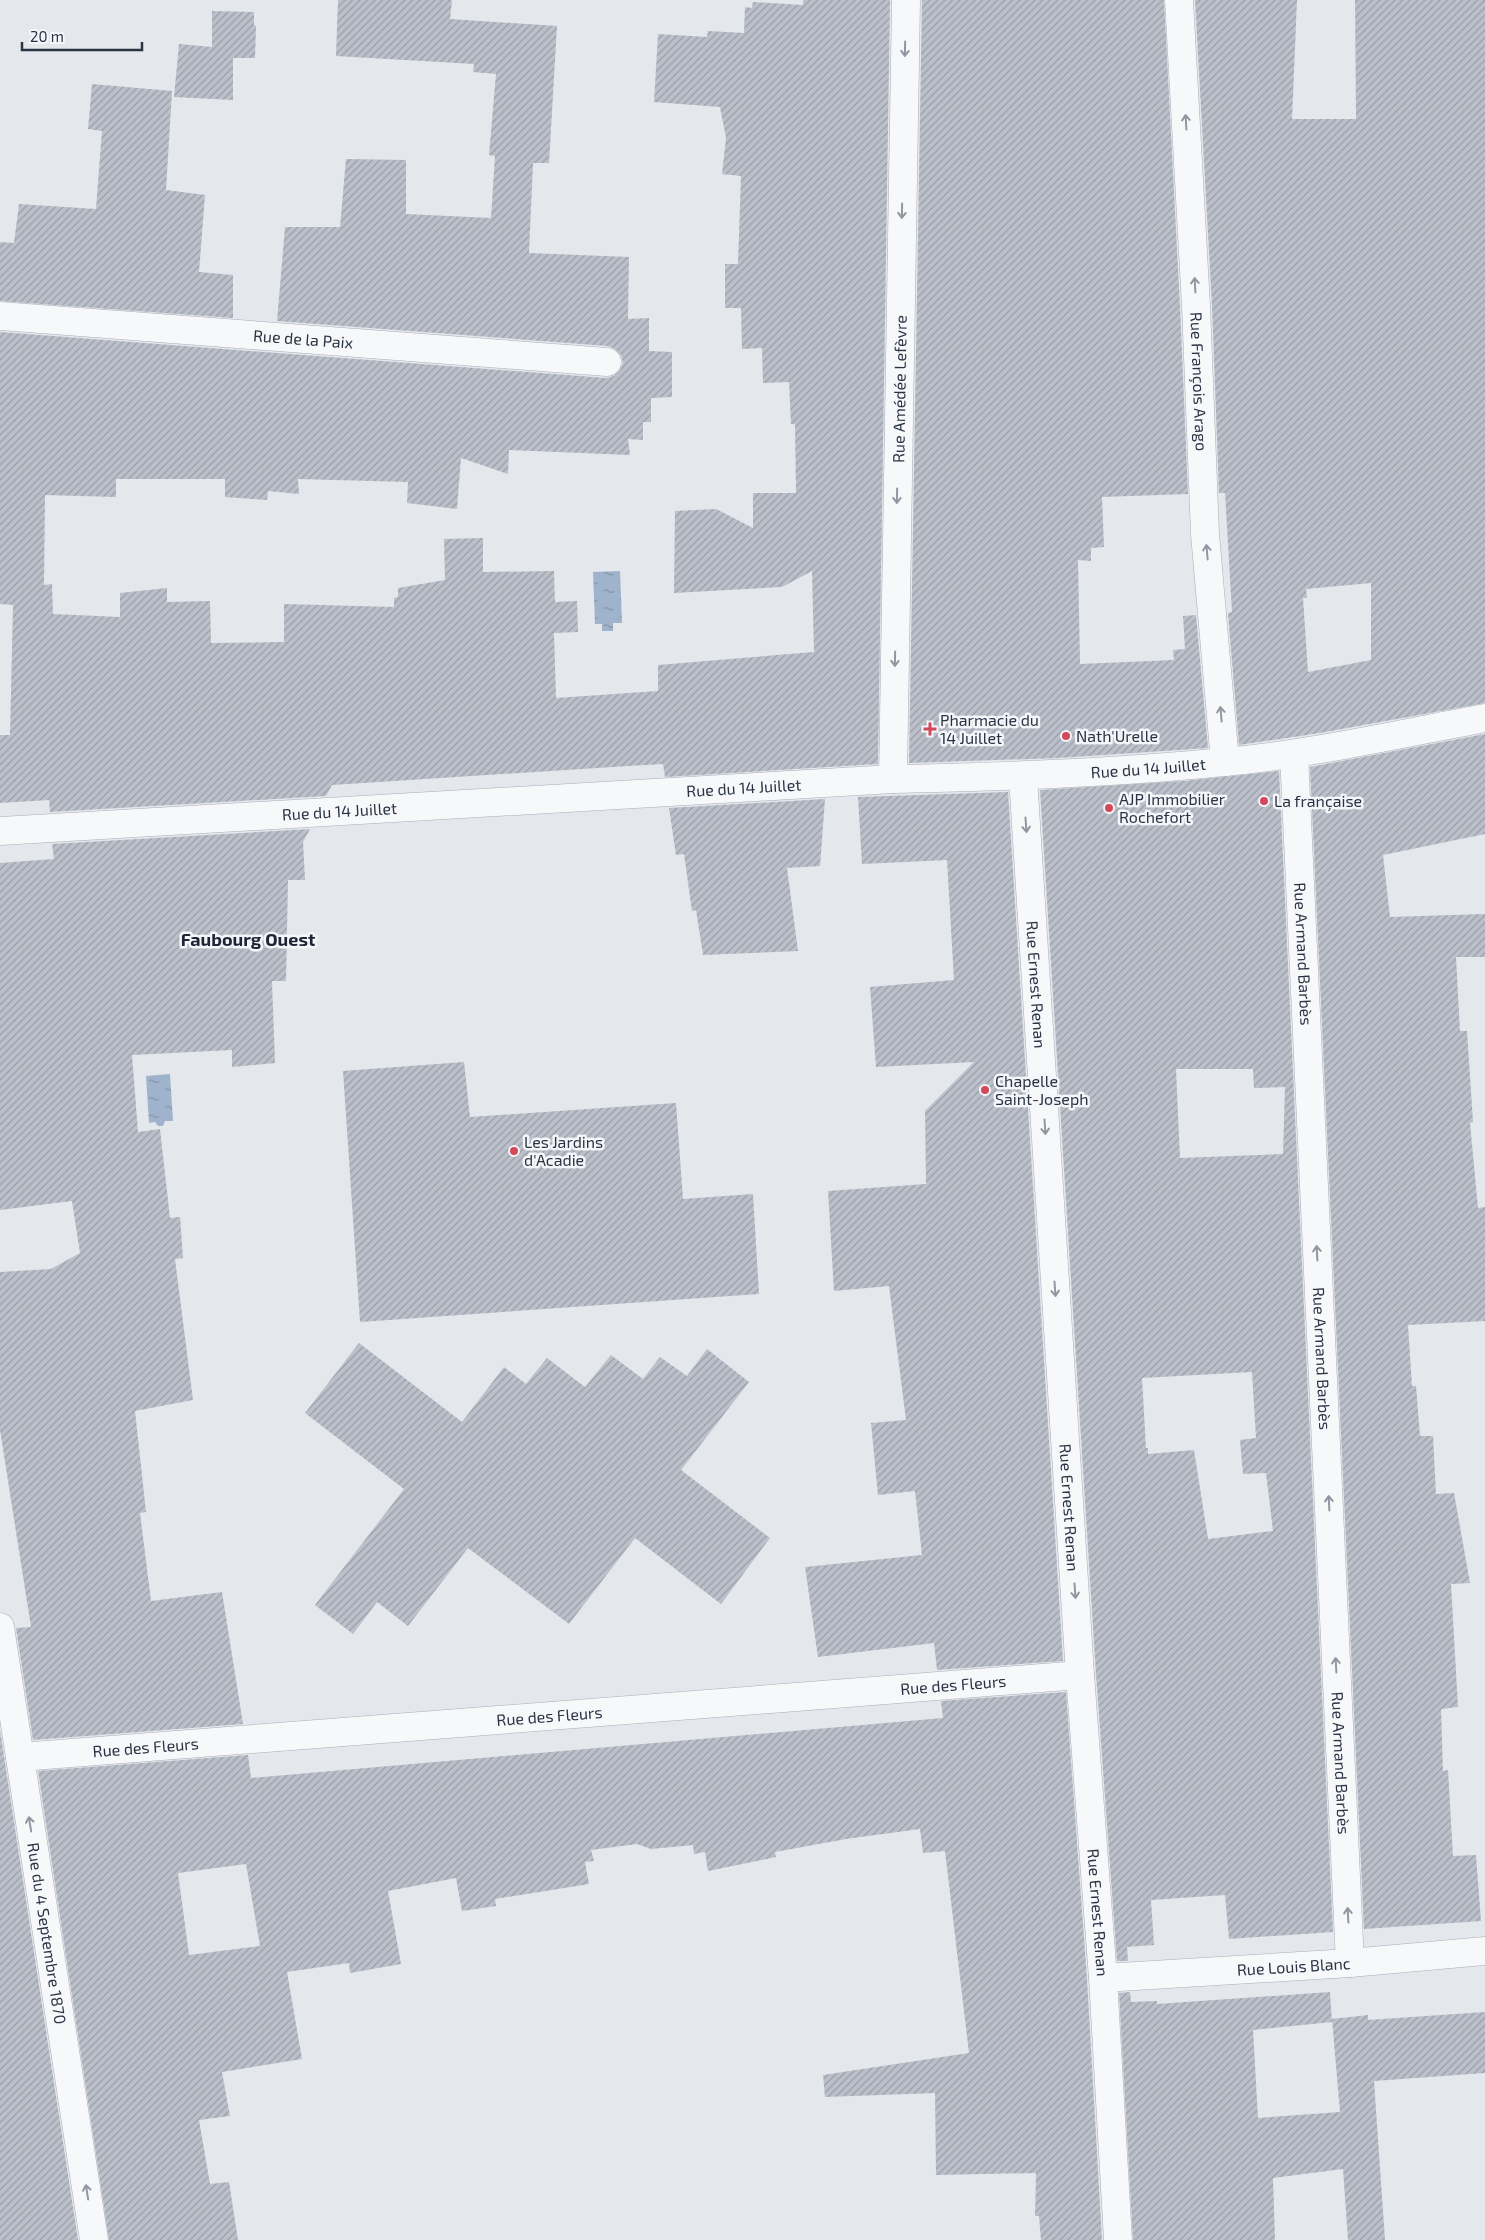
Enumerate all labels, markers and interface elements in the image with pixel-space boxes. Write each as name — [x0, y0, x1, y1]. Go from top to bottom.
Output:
scale bar — [22, 20, 142, 52]
text: 20 m — [30, 27, 64, 45]
one-way arrow — [900, 40, 910, 56]
one-way arrow — [1181, 115, 1190, 131]
one-way arrow — [897, 202, 907, 219]
one-way arrow — [1190, 277, 1199, 293]
street label: Rue François Arago — [1187, 311, 1212, 451]
street label: Rue Amédée Lefèvre — [888, 315, 910, 463]
street label: Rue de la Paix — [252, 325, 354, 352]
one-way arrow — [893, 488, 902, 504]
one-way arrow — [1202, 544, 1212, 560]
one-way arrow — [890, 650, 899, 666]
one-way arrow — [1216, 706, 1225, 722]
place label: Pharmacie du 14 Juillet — [940, 710, 1039, 747]
marker: Pharmacie du 14 Juillet — [924, 723, 936, 735]
place label: Nath'Urelle — [1076, 726, 1158, 745]
marker: Nath'Urelle — [1060, 730, 1072, 742]
street label: Rue du 14 Juillet — [1090, 754, 1207, 781]
street label: Rue du 14 Juillet — [686, 774, 802, 800]
place label: AJP Immobilier Rochefort — [1119, 789, 1226, 826]
place label: La française — [1274, 791, 1362, 811]
marker: La française — [1258, 795, 1270, 807]
street label: Rue du 14 Juillet — [281, 798, 398, 824]
marker: AJP Immobilier Rochefort — [1103, 802, 1115, 814]
one-way arrow — [1021, 817, 1030, 833]
street label: Rue Armand Barbès — [1291, 882, 1317, 1026]
street label: Rue Ernest Renan — [1023, 920, 1050, 1049]
district label: Faubourg Ouest — [181, 928, 316, 950]
place label: Chapelle Saint-Joseph — [995, 1071, 1088, 1108]
marker: Chapelle Saint-Joseph — [979, 1084, 991, 1096]
one-way arrow — [1040, 1119, 1050, 1135]
place label: Les Jardins d'Acadie — [524, 1132, 603, 1169]
marker: Les Jardins d'Acadie — [508, 1145, 520, 1157]
one-way arrow — [1313, 1245, 1322, 1261]
one-way arrow — [1051, 1281, 1060, 1297]
street label: Rue Armand Barbès — [1310, 1286, 1335, 1430]
street label: Rue Ernest Renan — [1056, 1443, 1083, 1572]
one-way arrow — [1324, 1495, 1333, 1511]
one-way arrow — [1070, 1583, 1079, 1599]
one-way arrow — [1332, 1657, 1341, 1673]
street label: Rue des Fleurs — [899, 1671, 1007, 1698]
street label: Rue Armand Barbès — [1328, 1691, 1354, 1835]
street label: Rue des Fleurs — [496, 1702, 603, 1729]
street label: Rue des Fleurs — [92, 1733, 199, 1760]
one-way arrow — [25, 1816, 35, 1832]
street label: Rue du 4 Septembre 1870 — [24, 1841, 71, 2025]
street label: Rue Ernest Renan — [1084, 1848, 1113, 1977]
one-way arrow — [1344, 1907, 1353, 1923]
street label: Rue Louis Blanc — [1236, 1953, 1351, 1979]
one-way arrow — [81, 2184, 91, 2200]

